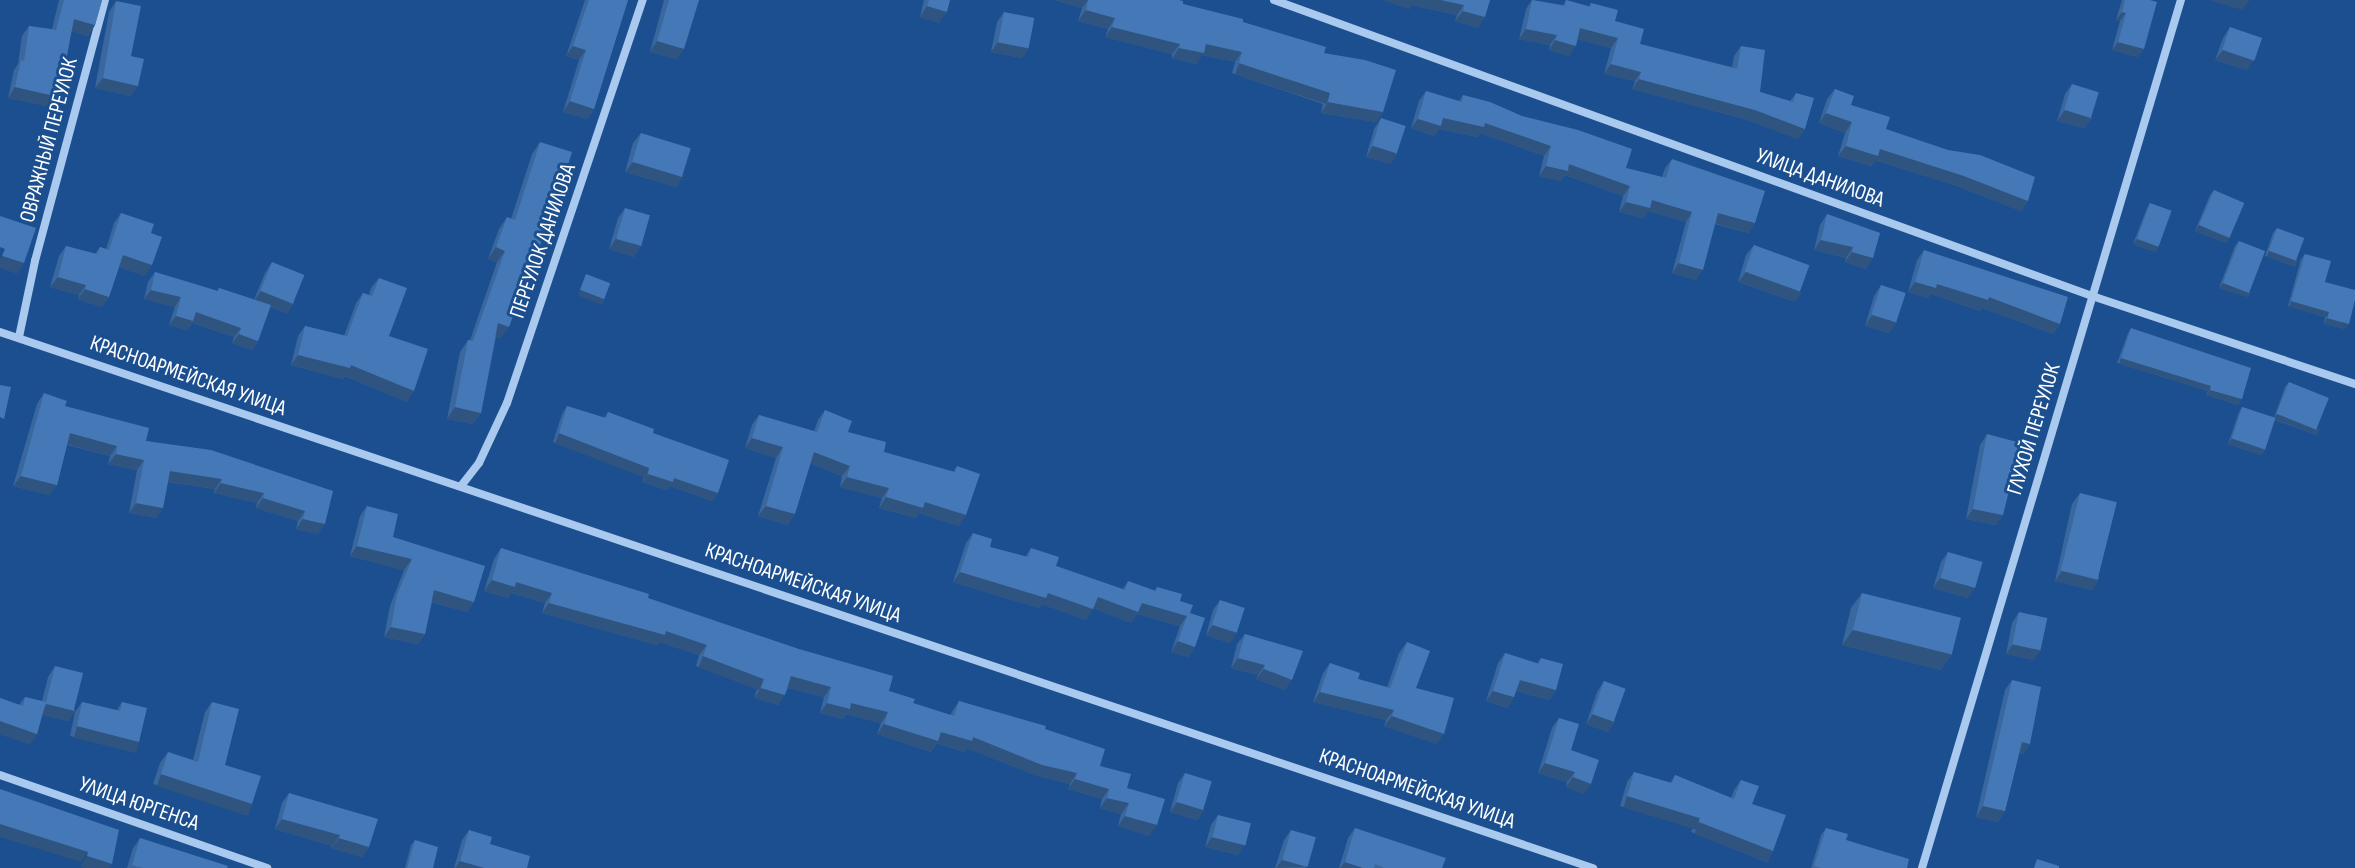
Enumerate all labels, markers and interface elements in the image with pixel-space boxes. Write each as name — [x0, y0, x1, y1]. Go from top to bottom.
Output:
street label: ОВРАЖНЫЙ ПЕРЕУЛОК — [14, 55, 84, 225]
street label: УЛИЦА ДАНИЛОВА — [1752, 143, 1888, 213]
street label: ПЕРЕУЛОК ДАНИЛОВА — [504, 160, 582, 322]
street label: КРАСНОАРМЕЙСКАЯ УЛИЦА — [86, 330, 290, 422]
street label: ГЛУХОЙ ПЕРЕУЛОК — [2001, 360, 2067, 498]
street label: КРАСНОАРМЕЙСКАЯ УЛИЦА — [701, 537, 905, 629]
street label: КРАСНОАРМЕЙСКАЯ УЛИЦА — [1315, 743, 1519, 835]
street label: УЛИЦА ЮРГЕНСА — [75, 771, 203, 837]

